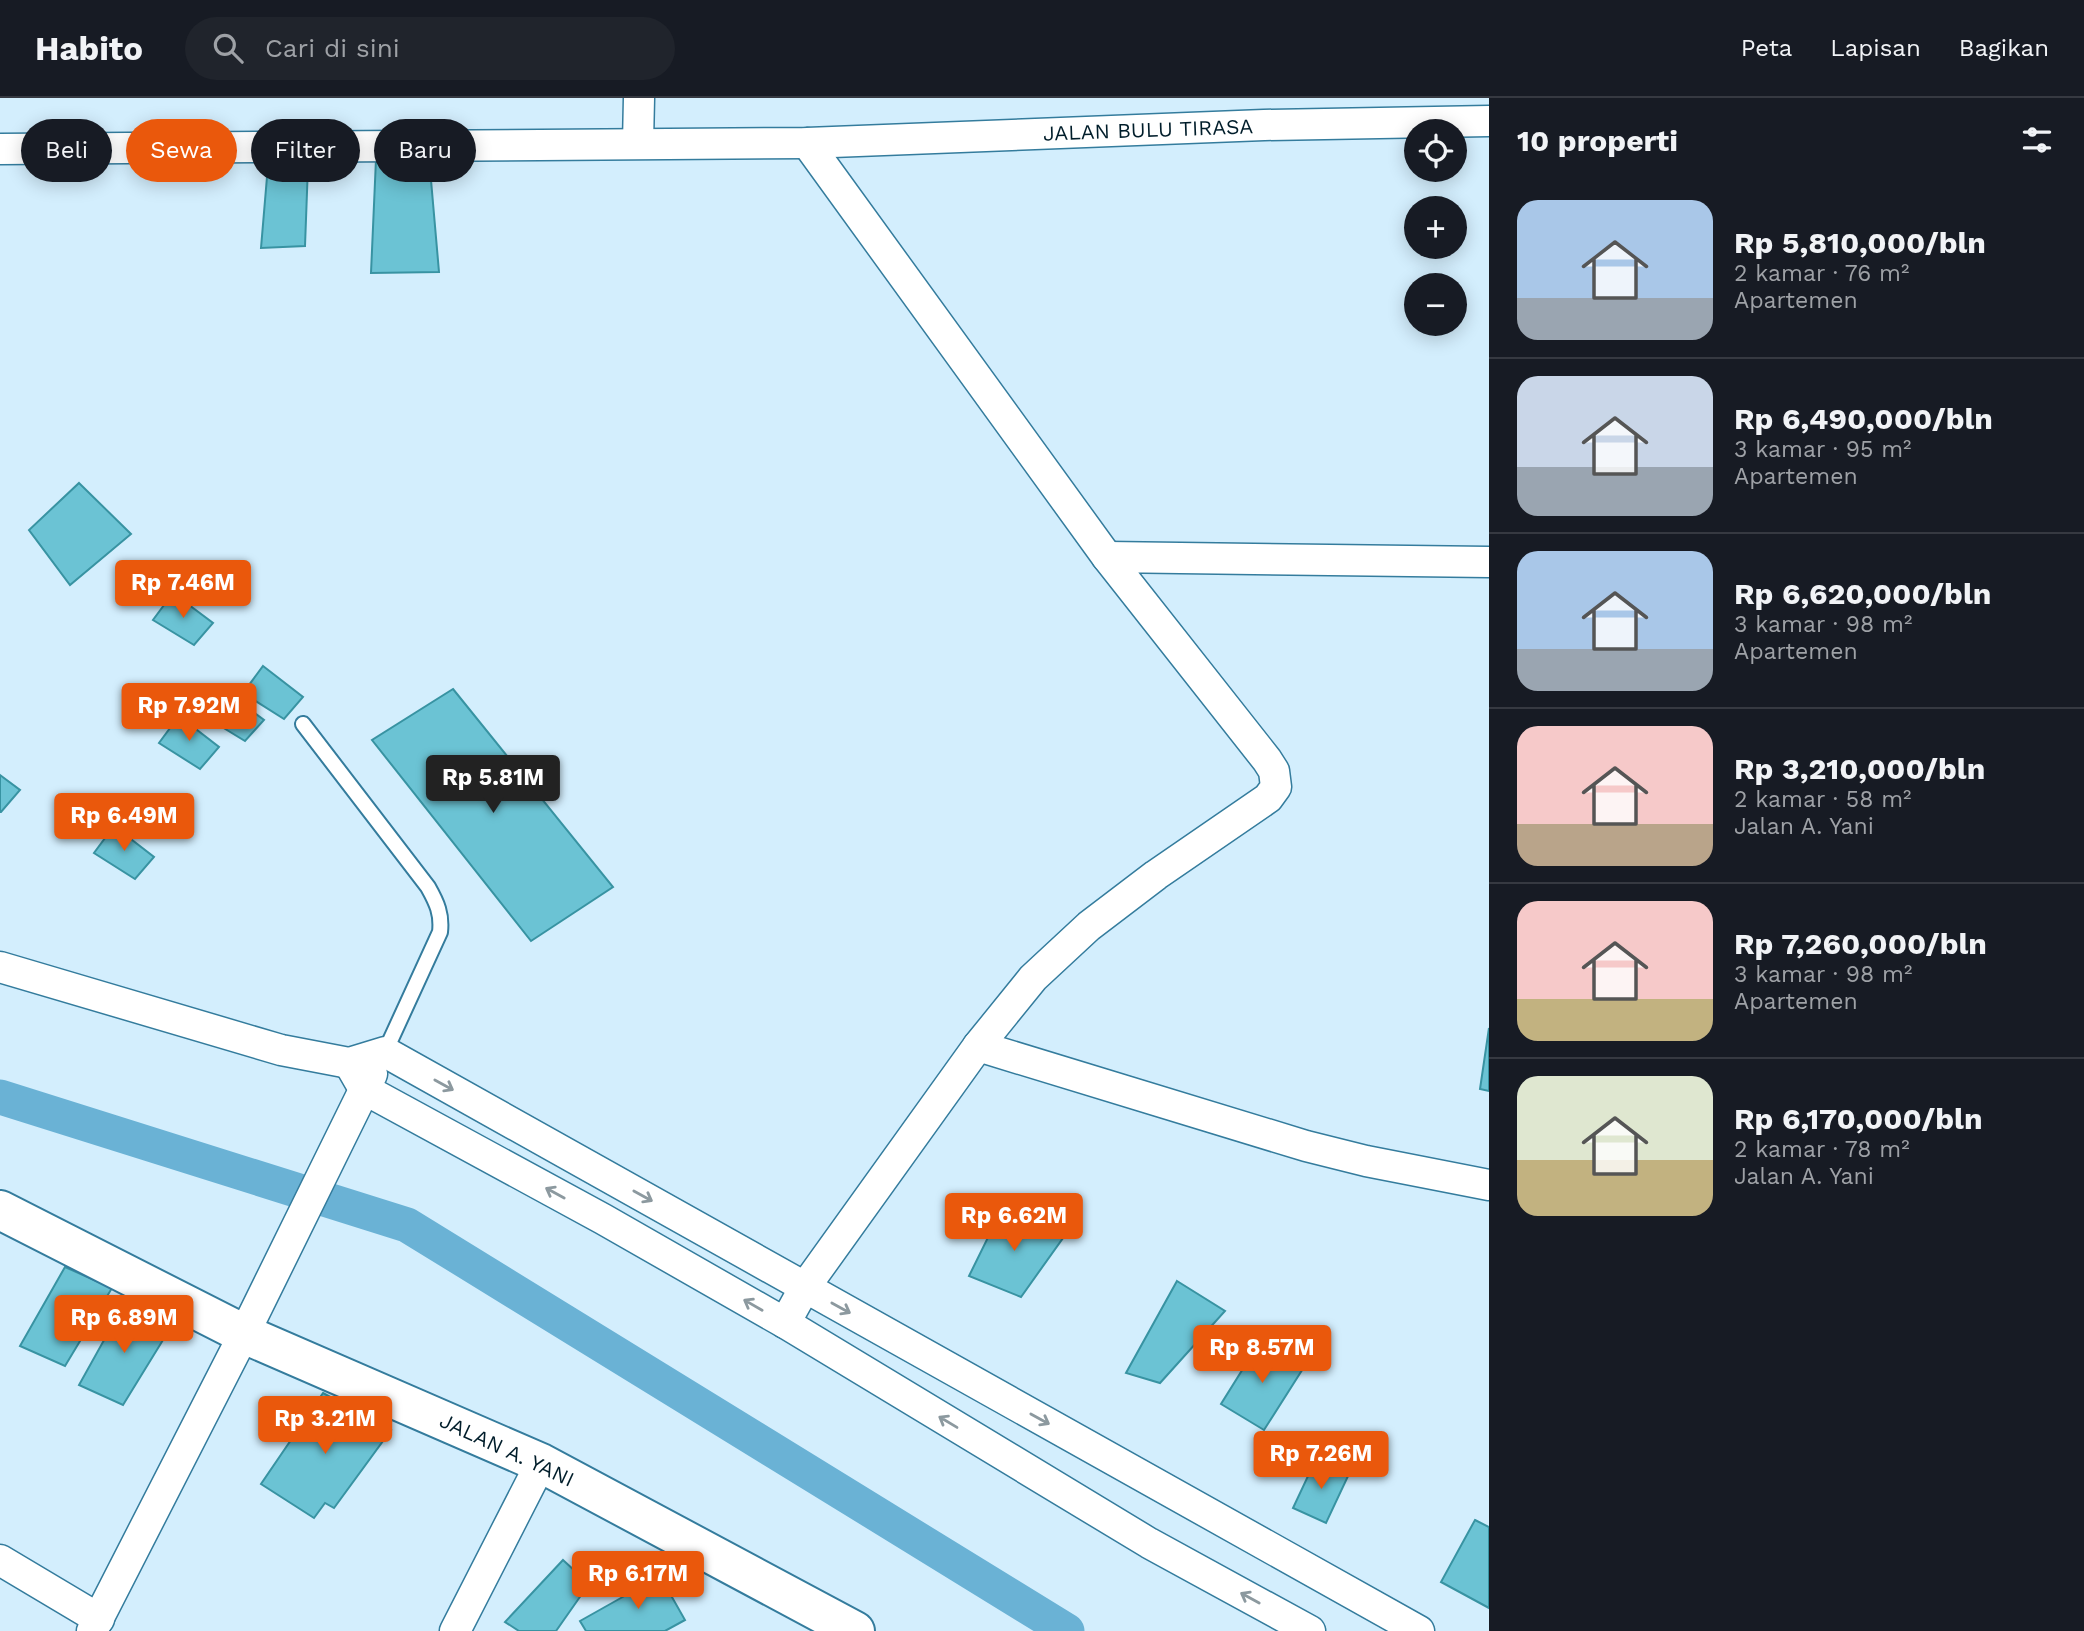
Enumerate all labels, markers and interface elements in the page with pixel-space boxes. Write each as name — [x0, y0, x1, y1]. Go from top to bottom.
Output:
search box — [185, 17, 675, 80]
text: Habito — [35, 29, 143, 68]
icon: search — [209, 29, 247, 67]
text: Cari di sini — [265, 33, 400, 63]
text: Peta — [1741, 34, 1792, 62]
text: Lapisan — [1830, 34, 1921, 62]
text: Bagikan — [1959, 34, 2049, 62]
street label: JALAN BULU TIRASA — [1043, 113, 1254, 146]
chip: Beli — [21, 119, 112, 182]
chip: Sewa — [126, 119, 237, 182]
chip: Filter — [251, 119, 360, 182]
chip: Baru — [374, 119, 476, 182]
map controls — [1404, 119, 1467, 336]
button: locate — [1404, 119, 1467, 182]
icon: filters — [2018, 121, 2056, 159]
text: 10 properti — [1517, 123, 1678, 158]
button: + — [1404, 196, 1467, 259]
text: Rp 5,810,000/bln — [1734, 225, 1986, 260]
icon: home — [1573, 228, 1657, 312]
text: 2 kamar · 76 m² — [1734, 260, 1909, 287]
button: − — [1404, 273, 1467, 336]
text: Apartemen — [1734, 287, 1858, 314]
text: Rp 6,490,000/bln — [1734, 401, 1993, 436]
icon: home — [1573, 404, 1657, 488]
text: 3 kamar · 95 m² — [1734, 436, 1912, 463]
text: Apartemen — [1734, 463, 1858, 490]
pin: Rp 7.46M — [111, 560, 255, 620]
text: Rp 7.46M — [131, 569, 235, 596]
text: Rp 6,620,000/bln — [1734, 576, 1991, 611]
icon: home — [1573, 579, 1657, 663]
text: 3 kamar · 98 m² — [1734, 611, 1912, 638]
text: Apartemen — [1734, 638, 1858, 665]
pin: Rp 7.92M — [117, 684, 261, 743]
text: Rp 7.92M — [138, 692, 240, 719]
text: Rp 3,210,000/bln — [1734, 751, 1985, 786]
icon: home — [1573, 754, 1657, 838]
pin: Rp 5.81M — [421, 756, 565, 815]
text: Rp 5.81M — [442, 764, 544, 791]
text: 2 kamar · 58 m² — [1734, 786, 1911, 813]
pin: Rp 6.49M — [52, 794, 196, 853]
text: Rp 6.49M — [70, 802, 178, 829]
text: Jalan A. Yani — [1734, 813, 1874, 840]
text: Rp 7,260,000/bln — [1734, 926, 1987, 961]
icon: home — [1573, 929, 1657, 1013]
text: 3 kamar · 98 m² — [1734, 961, 1912, 988]
text: Apartemen — [1734, 988, 1858, 1015]
one-way arrow — [434, 1078, 454, 1092]
text: Rp 6,170,000/bln — [1734, 1101, 1983, 1136]
icon: home — [1573, 1104, 1657, 1188]
text: 2 kamar · 78 m² — [1734, 1136, 1910, 1163]
text: Jalan A. Yani — [1734, 1163, 1874, 1190]
one-way arrow — [545, 1186, 566, 1199]
one-way arrow — [632, 1189, 652, 1203]
pin: Rp 6.62M — [942, 1194, 1086, 1253]
text: Rp 6.62M — [961, 1202, 1067, 1229]
pin: Rp 6.89M — [52, 1296, 196, 1355]
one-way arrow — [743, 1298, 764, 1311]
one-way arrow — [831, 1301, 851, 1315]
text: Rp 6.89M — [70, 1304, 178, 1331]
pin: Rp 8.57M — [1190, 1326, 1334, 1385]
text: Rp 8.57M — [1209, 1334, 1315, 1361]
pin: Rp 3.21M — [253, 1396, 397, 1456]
text: Rp 3.21M — [274, 1405, 376, 1432]
street label: JALAN A. YANI — [436, 1407, 578, 1492]
one-way arrow — [1029, 1413, 1050, 1426]
one-way arrow — [939, 1414, 959, 1428]
pin: Rp 7.26M — [1249, 1432, 1393, 1491]
text: Rp 7.26M — [1270, 1440, 1372, 1467]
pin: Rp 6.17M — [566, 1552, 710, 1611]
text: Rp 6.17M — [588, 1560, 688, 1587]
one-way arrow — [1241, 1591, 1261, 1605]

